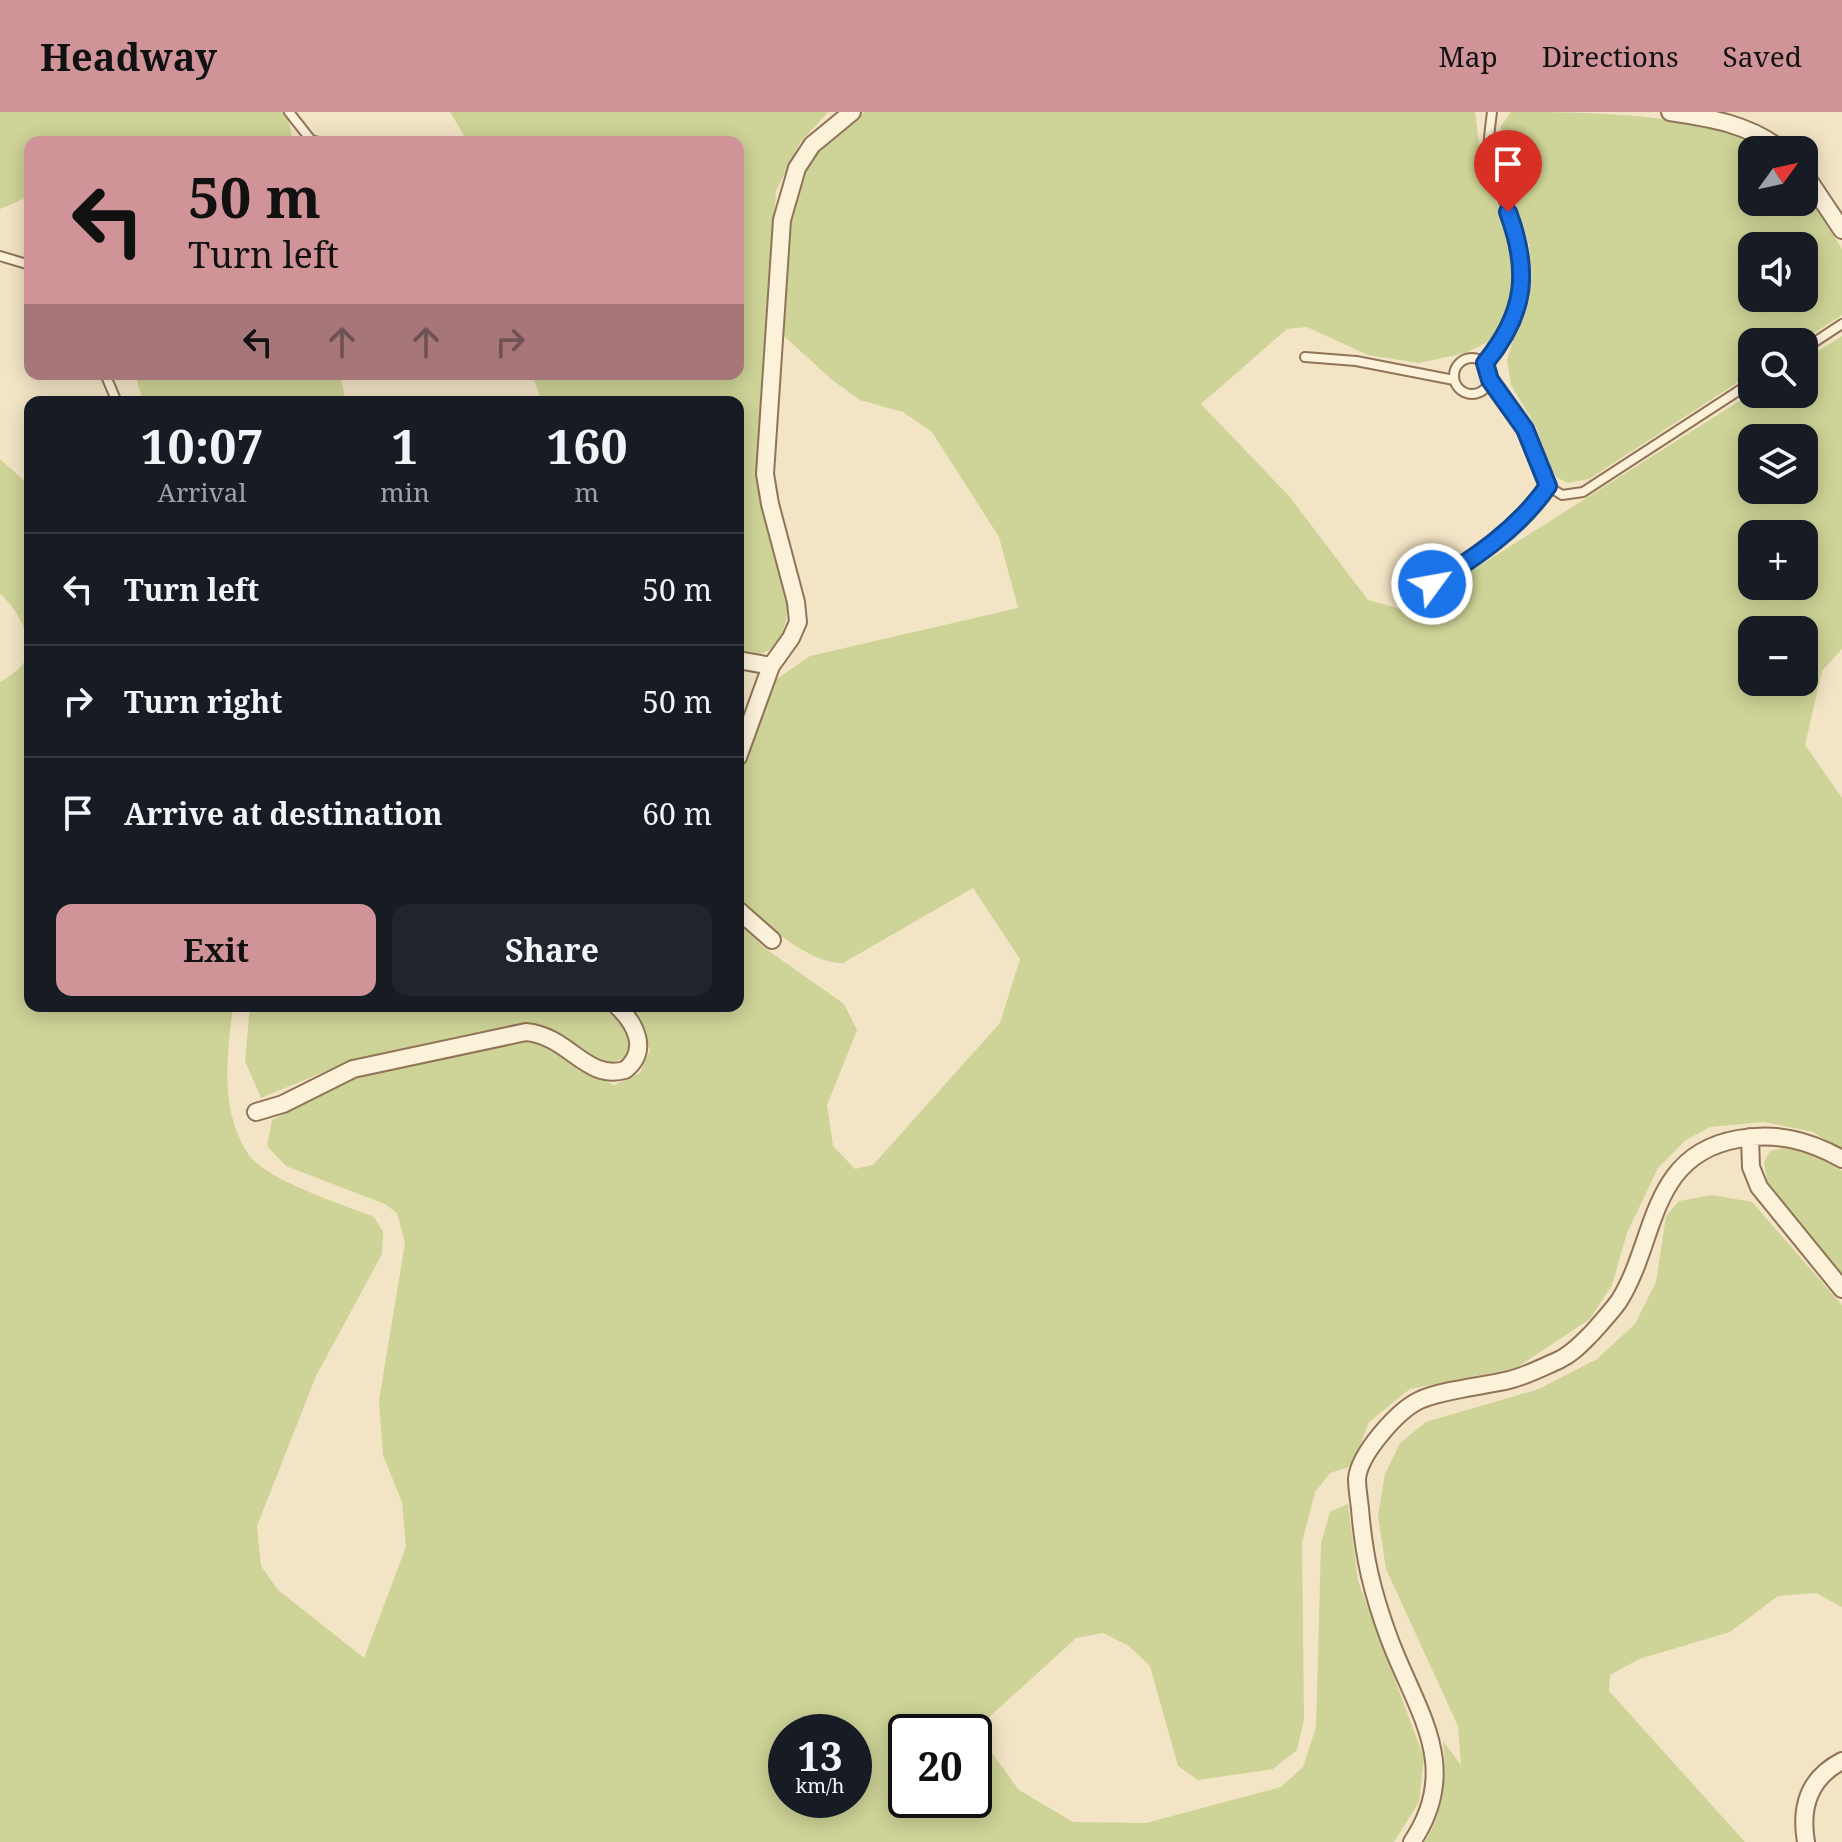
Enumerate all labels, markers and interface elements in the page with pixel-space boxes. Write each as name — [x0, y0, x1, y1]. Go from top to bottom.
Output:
text: Headway — [40, 30, 217, 82]
text: Map — [1438, 37, 1498, 75]
text: Directions — [1542, 37, 1679, 75]
text: Saved — [1723, 37, 1802, 75]
pin — [1474, 130, 1542, 212]
north arrow — [1738, 136, 1818, 216]
map controls — [1738, 136, 1818, 696]
icon: arrive — [1486, 142, 1530, 186]
text: 50 m — [188, 158, 321, 234]
icon: left — [56, 168, 160, 272]
text: Turn left — [188, 230, 339, 279]
button: sound — [1738, 232, 1818, 312]
icon: left — [236, 320, 280, 364]
icon: ahead — [320, 320, 364, 364]
icon: ahead — [404, 320, 448, 364]
icon: right — [488, 320, 532, 364]
button: search — [1738, 328, 1818, 408]
text: 10:07 — [140, 413, 264, 478]
text: 1 — [391, 413, 418, 478]
text: 160 — [546, 413, 628, 478]
button: layers — [1738, 424, 1818, 504]
text: Arrival — [158, 474, 246, 510]
text: min — [380, 474, 430, 510]
text: m — [575, 474, 599, 510]
button: + — [1738, 520, 1818, 600]
position arrow — [1390, 542, 1474, 626]
icon: left — [56, 567, 100, 611]
text: Turn left — [124, 569, 259, 610]
text: 50 m — [642, 569, 712, 610]
button: − — [1738, 616, 1818, 696]
icon: right — [56, 679, 100, 723]
text: Turn right — [124, 681, 282, 722]
text: 50 m — [642, 681, 712, 722]
icon: arrive — [56, 791, 100, 835]
text: Arrive at destination — [124, 793, 443, 834]
text: 60 m — [642, 793, 712, 834]
button: Exit — [56, 904, 376, 996]
button: Share — [392, 904, 712, 996]
speed limit sign: 20 — [888, 1714, 992, 1818]
text: 13 — [797, 1728, 843, 1783]
text: km/h — [795, 1772, 845, 1799]

